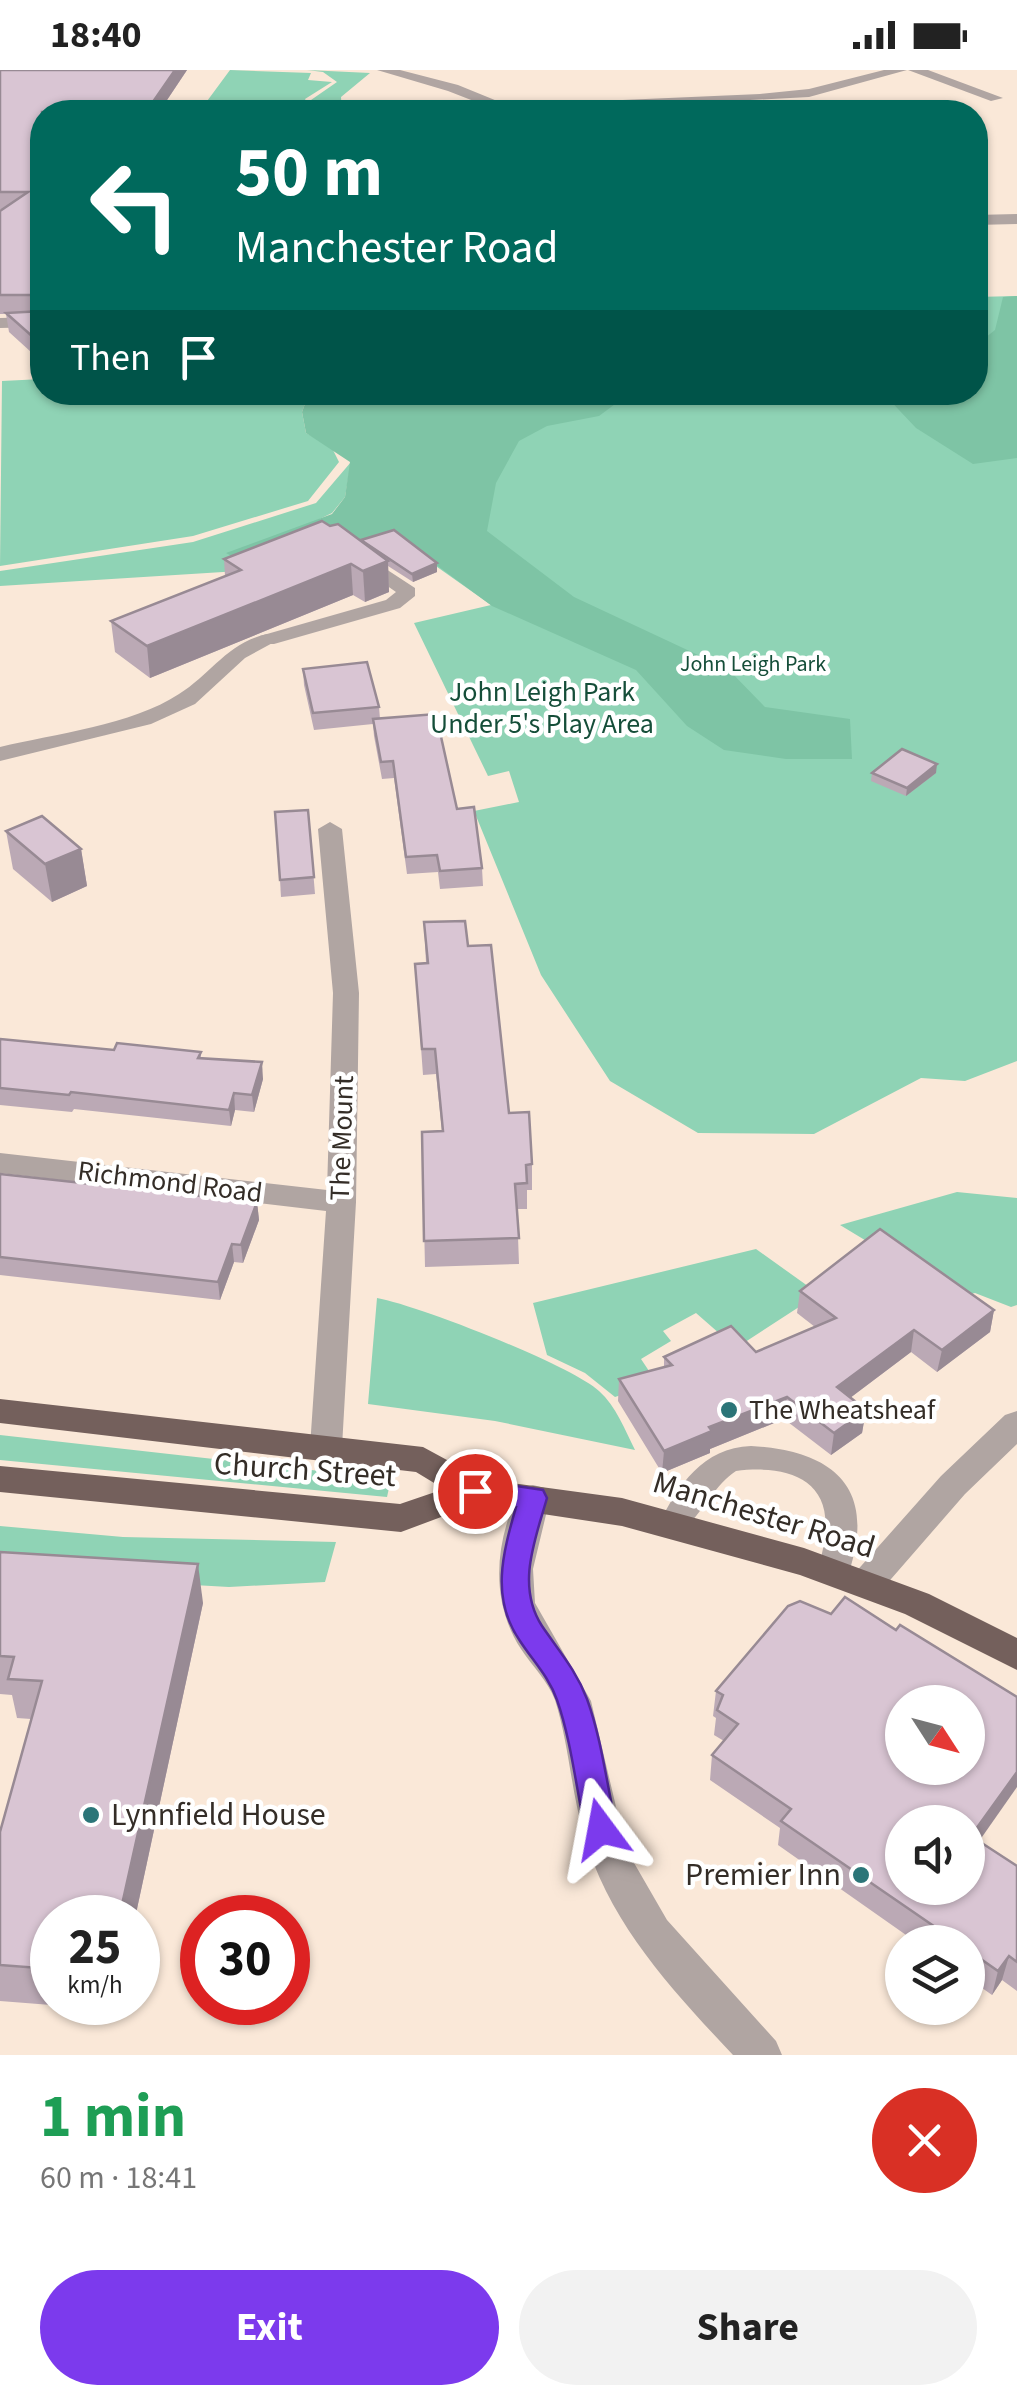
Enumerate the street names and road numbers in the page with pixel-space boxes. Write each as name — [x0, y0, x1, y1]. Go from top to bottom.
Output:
street label: The Mount — [320, 1074, 364, 1201]
street label: Richmond Road — [75, 1151, 265, 1213]
street label: Church Street — [212, 1441, 398, 1499]
street label: Manchester Road — [647, 1459, 881, 1571]

